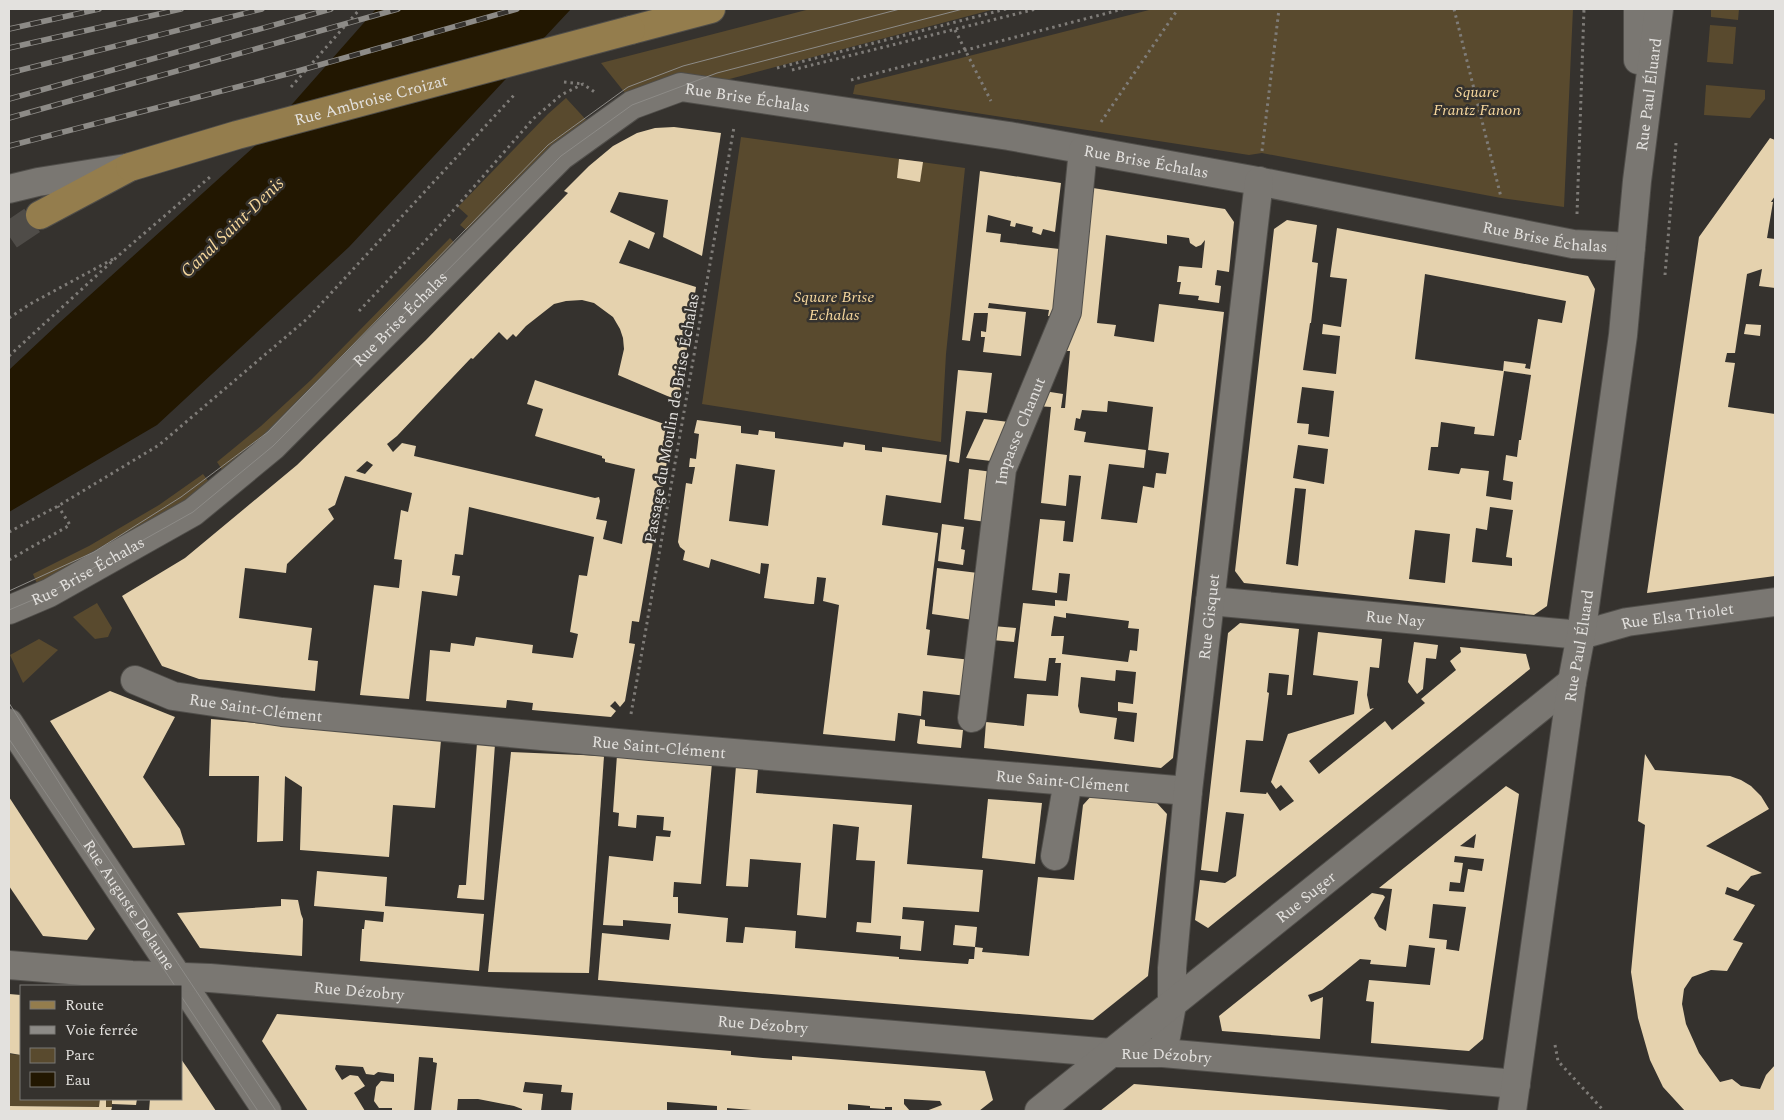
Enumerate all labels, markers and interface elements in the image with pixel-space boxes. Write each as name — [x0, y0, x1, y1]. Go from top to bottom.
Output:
street label: Rue Paul Éluard — [1630, 36, 1668, 153]
street label: Rue Ambroise Croizat — [292, 68, 450, 132]
street label: Rue Brise Échalas — [683, 77, 812, 119]
park label: Square Frantz Fanon — [1433, 80, 1521, 122]
street label: Rue Brise Échalas — [1082, 139, 1211, 185]
water label: Canal Saint-Denis — [174, 170, 291, 284]
street label: Rue Brise Échalas — [1480, 215, 1608, 259]
street label: Rue Brise Échalas — [347, 266, 453, 373]
park label: Square Brise Echalas — [794, 285, 874, 327]
street label: Passage du Moulin de Brise Échalas — [638, 291, 706, 545]
street label: Impasse Chanut — [989, 373, 1052, 487]
street label: Rue Brise Échalas — [27, 531, 149, 612]
street label: Rue Gisquet — [1192, 572, 1226, 661]
street label: Rue Paul Éluard — [1558, 588, 1600, 704]
street label: Rue Elsa Triolet — [1618, 597, 1736, 636]
street label: Rue Nay — [1364, 604, 1427, 634]
street label: Rue Saint-Clément — [188, 688, 324, 729]
street label: Rue Saint-Clément — [591, 730, 727, 765]
street label: Rue Saint-Clément — [995, 764, 1131, 799]
street label: Rue Auguste Delaune — [77, 835, 181, 975]
street label: Rue Suger — [1271, 866, 1341, 929]
street label: Rue Dézobry — [313, 976, 406, 1007]
legend — [20, 985, 182, 1100]
text: Route — [65, 994, 104, 1017]
street label: Rue Dézobry — [716, 1009, 810, 1041]
text: Voie ferrée — [65, 1019, 138, 1042]
street label: Rue Dézobry — [1121, 1042, 1214, 1070]
text: Parc — [65, 1044, 95, 1067]
text: Eau — [65, 1069, 91, 1092]

